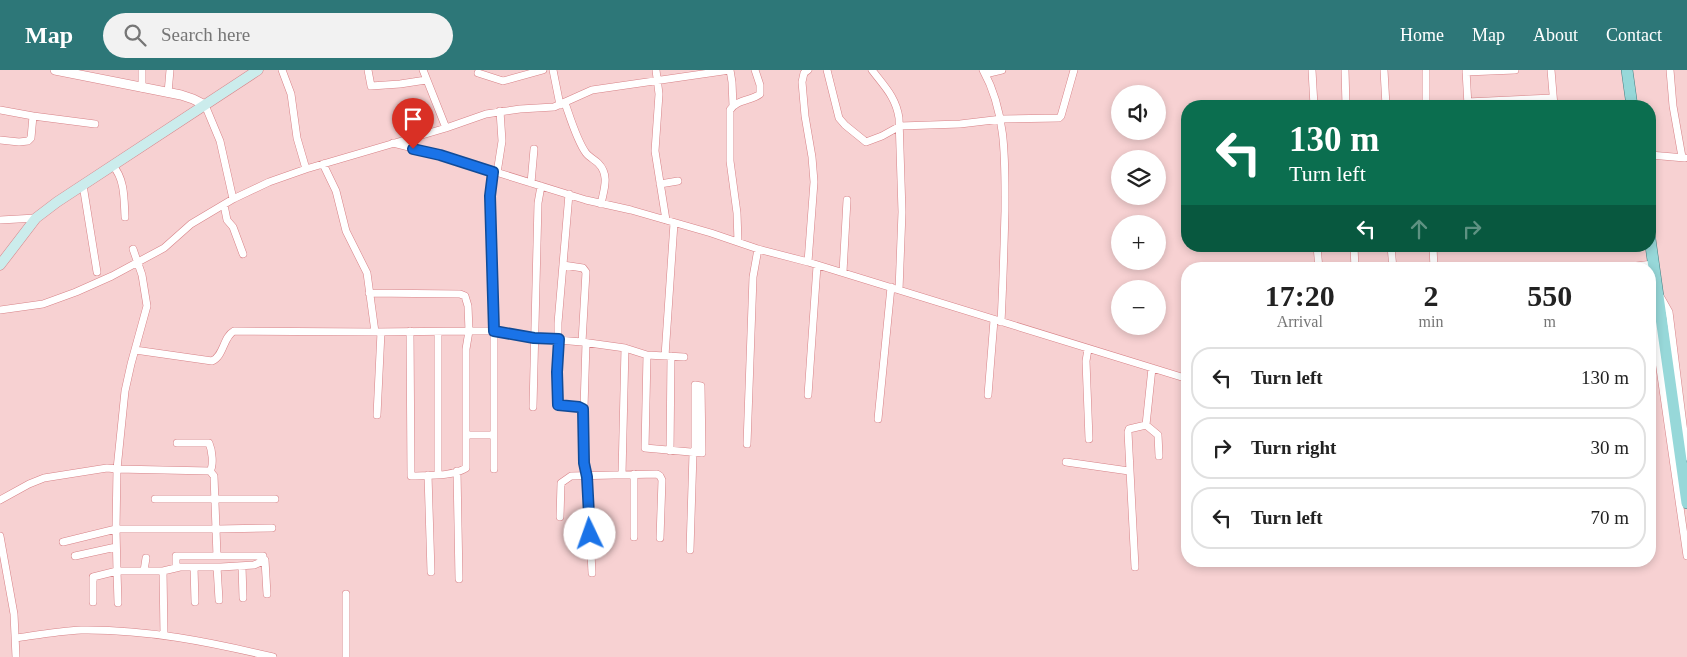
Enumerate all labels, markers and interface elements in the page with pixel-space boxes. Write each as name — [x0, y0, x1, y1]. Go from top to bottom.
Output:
search box — [103, 13, 453, 58]
icon: search — [121, 21, 149, 49]
text: Map — [25, 22, 73, 48]
text: Search here — [161, 24, 250, 45]
text: Home — [1400, 25, 1444, 45]
text: Map — [1472, 25, 1505, 45]
text: About — [1533, 25, 1578, 45]
text: Contact — [1606, 25, 1662, 45]
map controls — [1111, 85, 1166, 335]
button: sound — [1111, 85, 1166, 140]
pin — [392, 98, 434, 149]
icon: arrive — [399, 105, 427, 133]
icon: left — [1206, 120, 1271, 185]
text: 130 m — [1289, 120, 1379, 159]
button: layers — [1111, 150, 1166, 205]
text: Turn left — [1289, 161, 1366, 186]
button: + — [1111, 215, 1166, 270]
icon: left — [1352, 215, 1380, 243]
icon: ahead — [1405, 215, 1433, 243]
icon: right — [1458, 215, 1486, 243]
text: 17:20 — [1265, 279, 1335, 312]
text: 2 — [1423, 279, 1438, 312]
text: 550 — [1527, 279, 1572, 312]
button: − — [1111, 280, 1166, 335]
text: Arrival — [1277, 313, 1323, 330]
text: min — [1419, 313, 1443, 330]
text: m — [1543, 313, 1556, 330]
icon: left — [1208, 364, 1236, 392]
text: Turn left — [1251, 367, 1323, 388]
text: 130 m — [1581, 367, 1629, 388]
icon: right — [1208, 434, 1236, 462]
text: Turn right — [1251, 437, 1336, 458]
text: 30 m — [1590, 437, 1629, 458]
icon: left — [1208, 504, 1236, 532]
position arrow — [563, 507, 615, 559]
text: Turn left — [1251, 507, 1323, 528]
text: 70 m — [1590, 507, 1629, 528]

